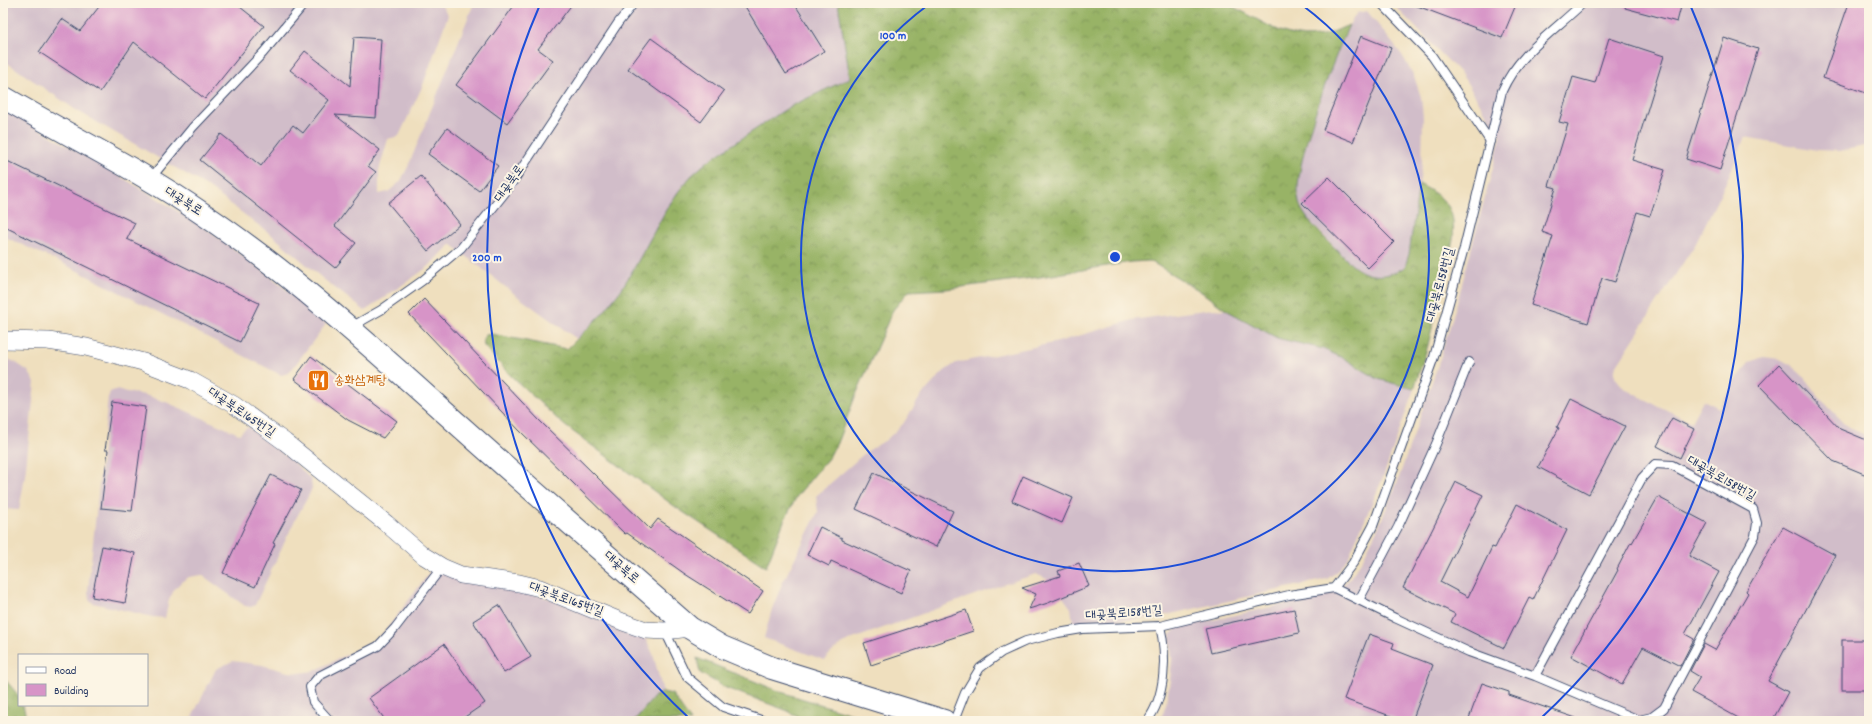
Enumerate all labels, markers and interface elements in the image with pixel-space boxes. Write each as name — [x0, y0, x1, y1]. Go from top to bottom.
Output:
text: 100 m — [880, 28, 906, 45]
street label: 대곶북로 — [490, 161, 530, 207]
street label: 대곶북로 — [160, 183, 206, 221]
street label: 대곶북로158번길 — [1422, 245, 1460, 325]
text: 200 m — [472, 250, 502, 267]
centre of rings — [1108, 250, 1122, 264]
restaurant icon: 송화삼계탕 — [306, 368, 332, 394]
place label: 송화삼계탕 — [334, 372, 387, 391]
street label: 대곶북로165번길 — [203, 383, 279, 443]
street label: 대곶북로158번길 — [1683, 452, 1759, 506]
street label: 대곶북로 — [599, 547, 643, 589]
street label: 대곶북로165번길 — [526, 578, 606, 622]
street label: 대곶북로158번길 — [1085, 602, 1163, 626]
legend — [18, 654, 148, 706]
text: Road — [54, 663, 76, 680]
text: Building — [54, 683, 89, 700]

